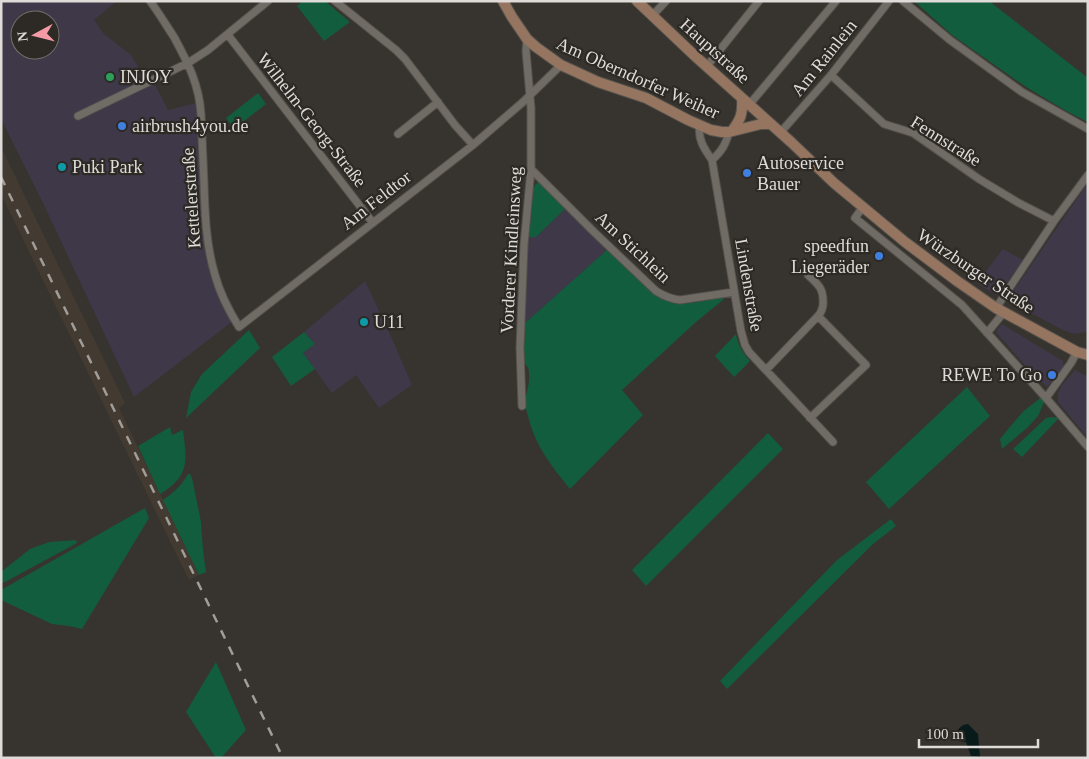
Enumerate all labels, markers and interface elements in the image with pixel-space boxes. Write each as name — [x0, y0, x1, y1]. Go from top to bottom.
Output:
north arrow — [10, 10, 60, 60]
street label: Hauptstraße — [676, 14, 754, 88]
street label: Am Rainlein — [787, 16, 861, 100]
text: N — [15, 31, 31, 42]
street label: Am Oberndorfer Weiher — [553, 33, 723, 123]
street label: Wilhelm-Georg-Straße — [253, 49, 371, 191]
place label: INJOY — [120, 67, 172, 87]
marker: INJOY — [104, 71, 116, 83]
street label: Fennstraße — [907, 112, 985, 170]
place label: airbrush4you.de — [132, 116, 248, 136]
marker: airbrush4you.de — [116, 120, 128, 132]
street label: Kettelerstraße — [178, 147, 204, 249]
place label: Autoservice Bauer — [757, 153, 844, 194]
place label: Puki Park — [72, 157, 143, 177]
marker: Puki Park — [56, 161, 68, 173]
street label: Am Feldtor — [337, 166, 415, 234]
street label: Vorderer Kindleinsweg — [497, 166, 525, 334]
marker: Autoservice Bauer — [741, 167, 753, 179]
street label: Am Stichlein — [591, 207, 675, 287]
street label: Würzburger Straße — [914, 224, 1038, 318]
place label: speedfun Liegeräder — [791, 236, 869, 277]
street label: Lindenstraße — [731, 237, 767, 333]
marker: speedfun Liegeräder — [873, 250, 885, 262]
place label: U11 — [374, 312, 404, 332]
marker: U11 — [358, 316, 370, 328]
place label: REWE To Go — [942, 365, 1042, 385]
marker: REWE To Go — [1046, 369, 1058, 381]
scale bar — [919, 716, 1038, 748]
text: 100 m — [926, 726, 964, 742]

